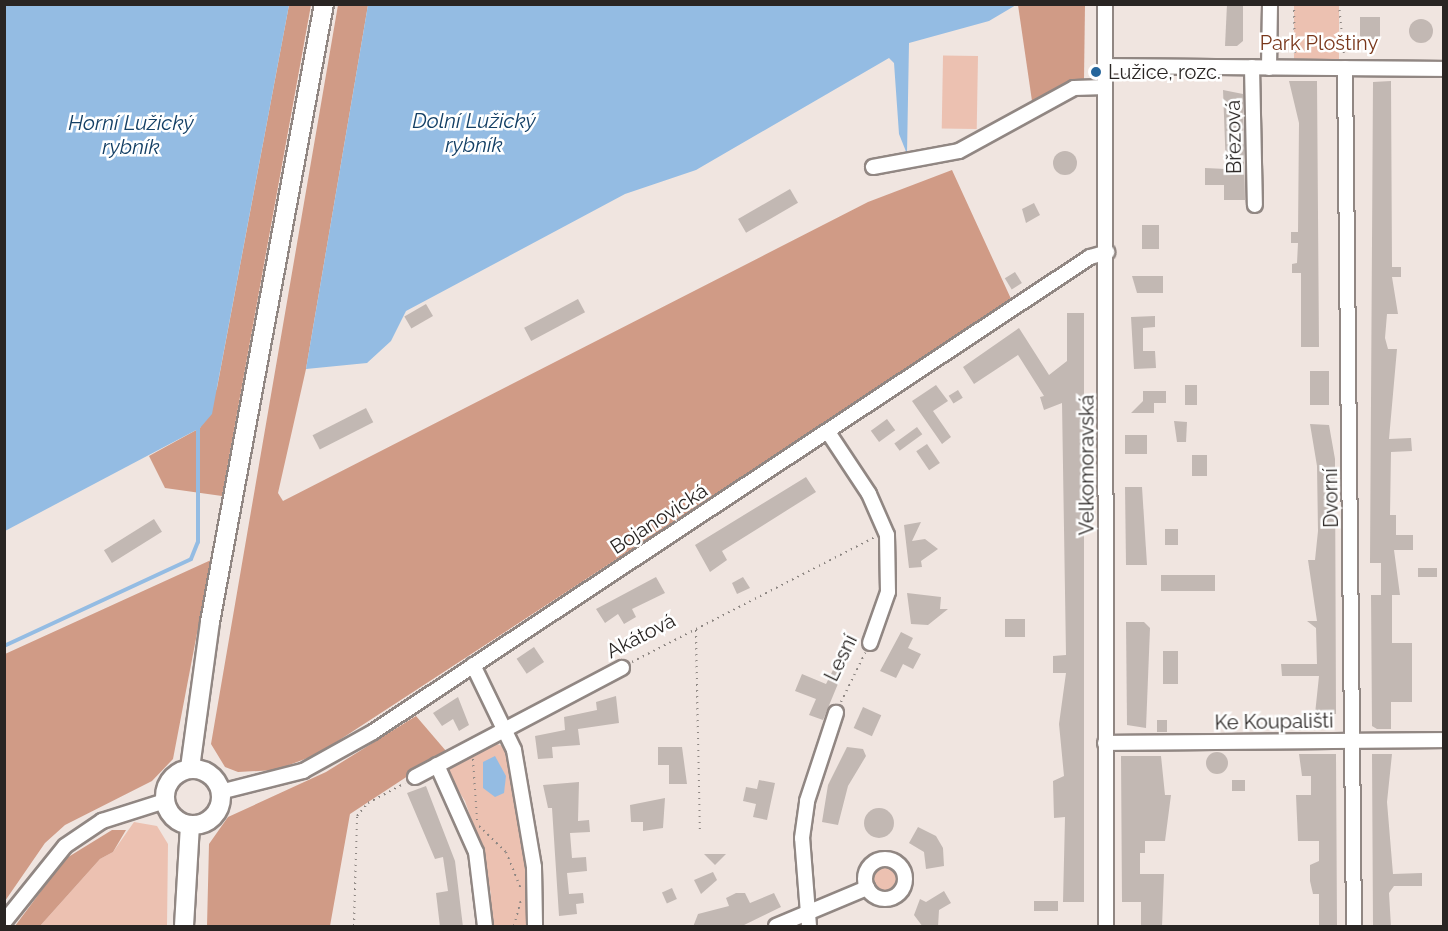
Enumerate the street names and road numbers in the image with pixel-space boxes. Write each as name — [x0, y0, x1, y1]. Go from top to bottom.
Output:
street label: Březová — [1221, 100, 1247, 174]
street label: Velkomoravská — [1075, 395, 1099, 535]
street label: Dvorní — [1318, 468, 1344, 528]
street label: Bojanovická — [606, 479, 712, 559]
street label: Akátová — [602, 608, 680, 664]
street label: Lesní — [820, 631, 862, 685]
street label: Ke Koupališti — [1214, 709, 1334, 735]

